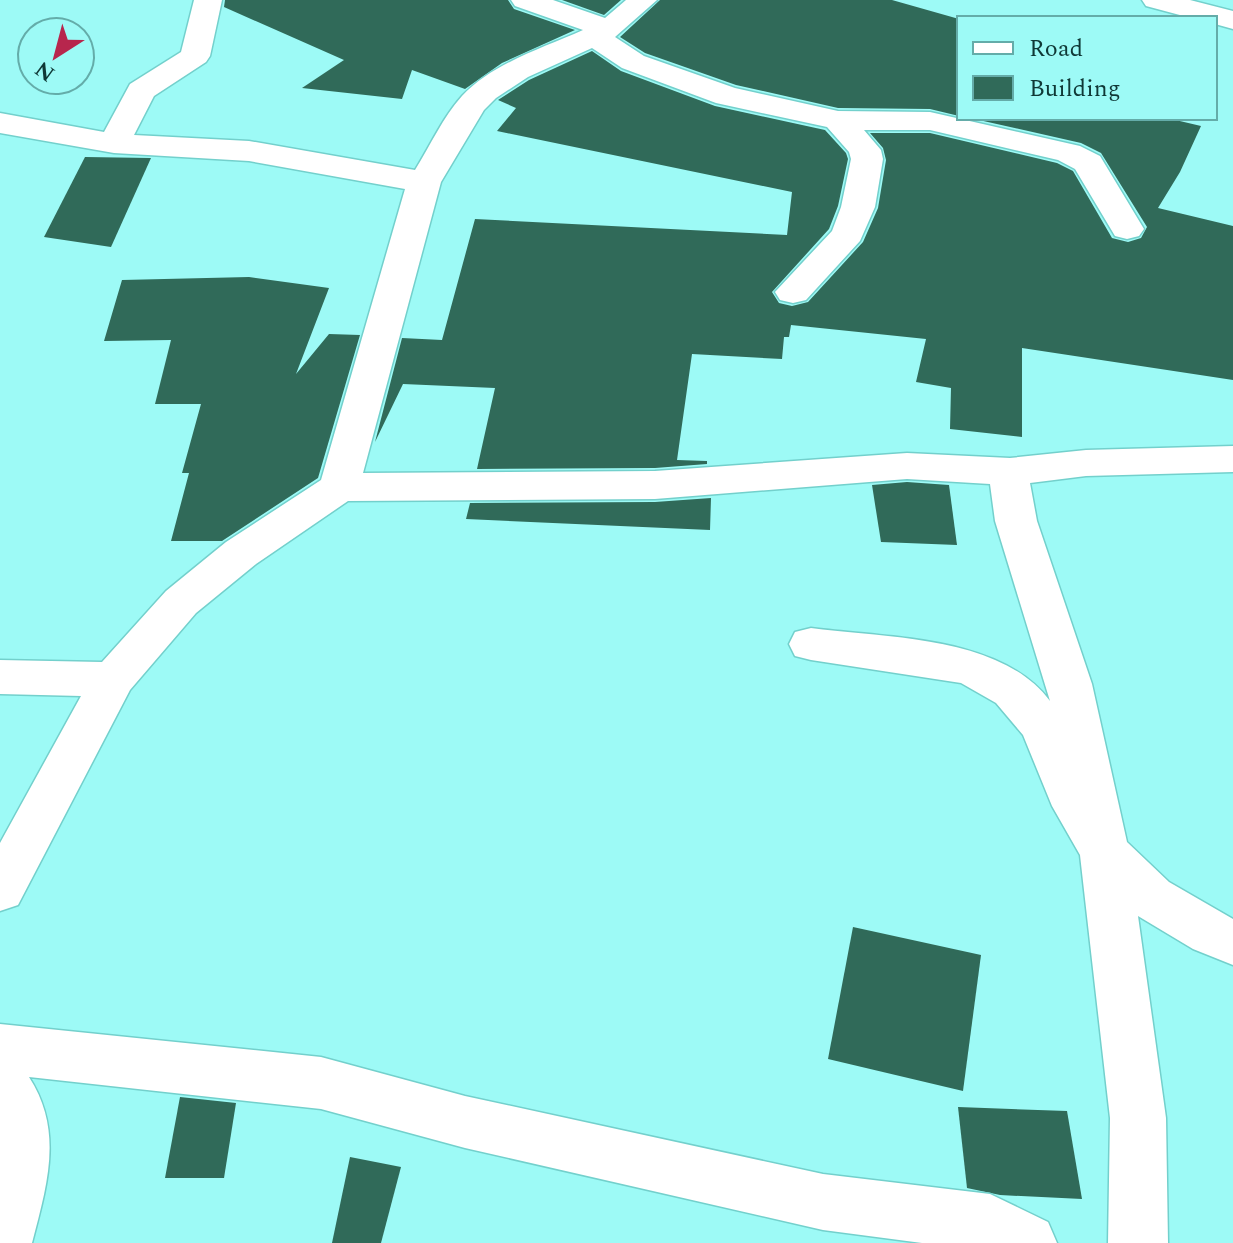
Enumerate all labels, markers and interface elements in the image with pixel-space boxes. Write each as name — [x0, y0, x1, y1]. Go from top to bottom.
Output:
north arrow — [16, 16, 96, 96]
legend — [957, 16, 1217, 120]
text: Road — [1029, 31, 1083, 67]
text: N — [28, 52, 62, 90]
text: Building — [1029, 71, 1121, 107]

